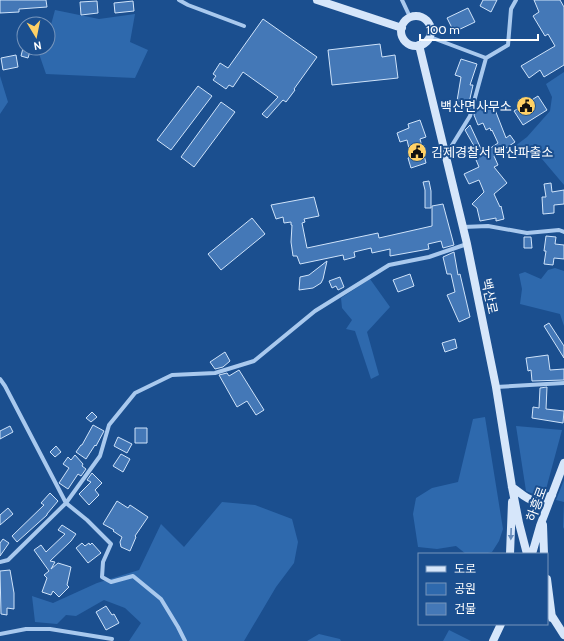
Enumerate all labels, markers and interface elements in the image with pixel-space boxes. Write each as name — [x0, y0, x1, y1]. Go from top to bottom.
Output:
north arrow — [16, 16, 56, 56]
scale bar — [420, 16, 538, 42]
text: 100 m — [426, 22, 460, 37]
text: N — [33, 38, 43, 53]
public building icon: 백산면사무소 — [515, 95, 537, 117]
place label: 백산면사무소 — [440, 98, 512, 114]
public building icon: 김제경찰서 백산파출소 — [406, 141, 428, 163]
place label: 김제경찰서 백산파출소 — [431, 144, 554, 160]
street label: 백산로 — [478, 277, 502, 315]
street label: 하흥로 — [522, 484, 550, 524]
one-way arrow — [508, 528, 514, 541]
legend — [418, 553, 548, 625]
text: 도로 — [454, 561, 476, 576]
text: 공원 — [454, 581, 476, 596]
text: 건물 — [454, 601, 476, 616]

